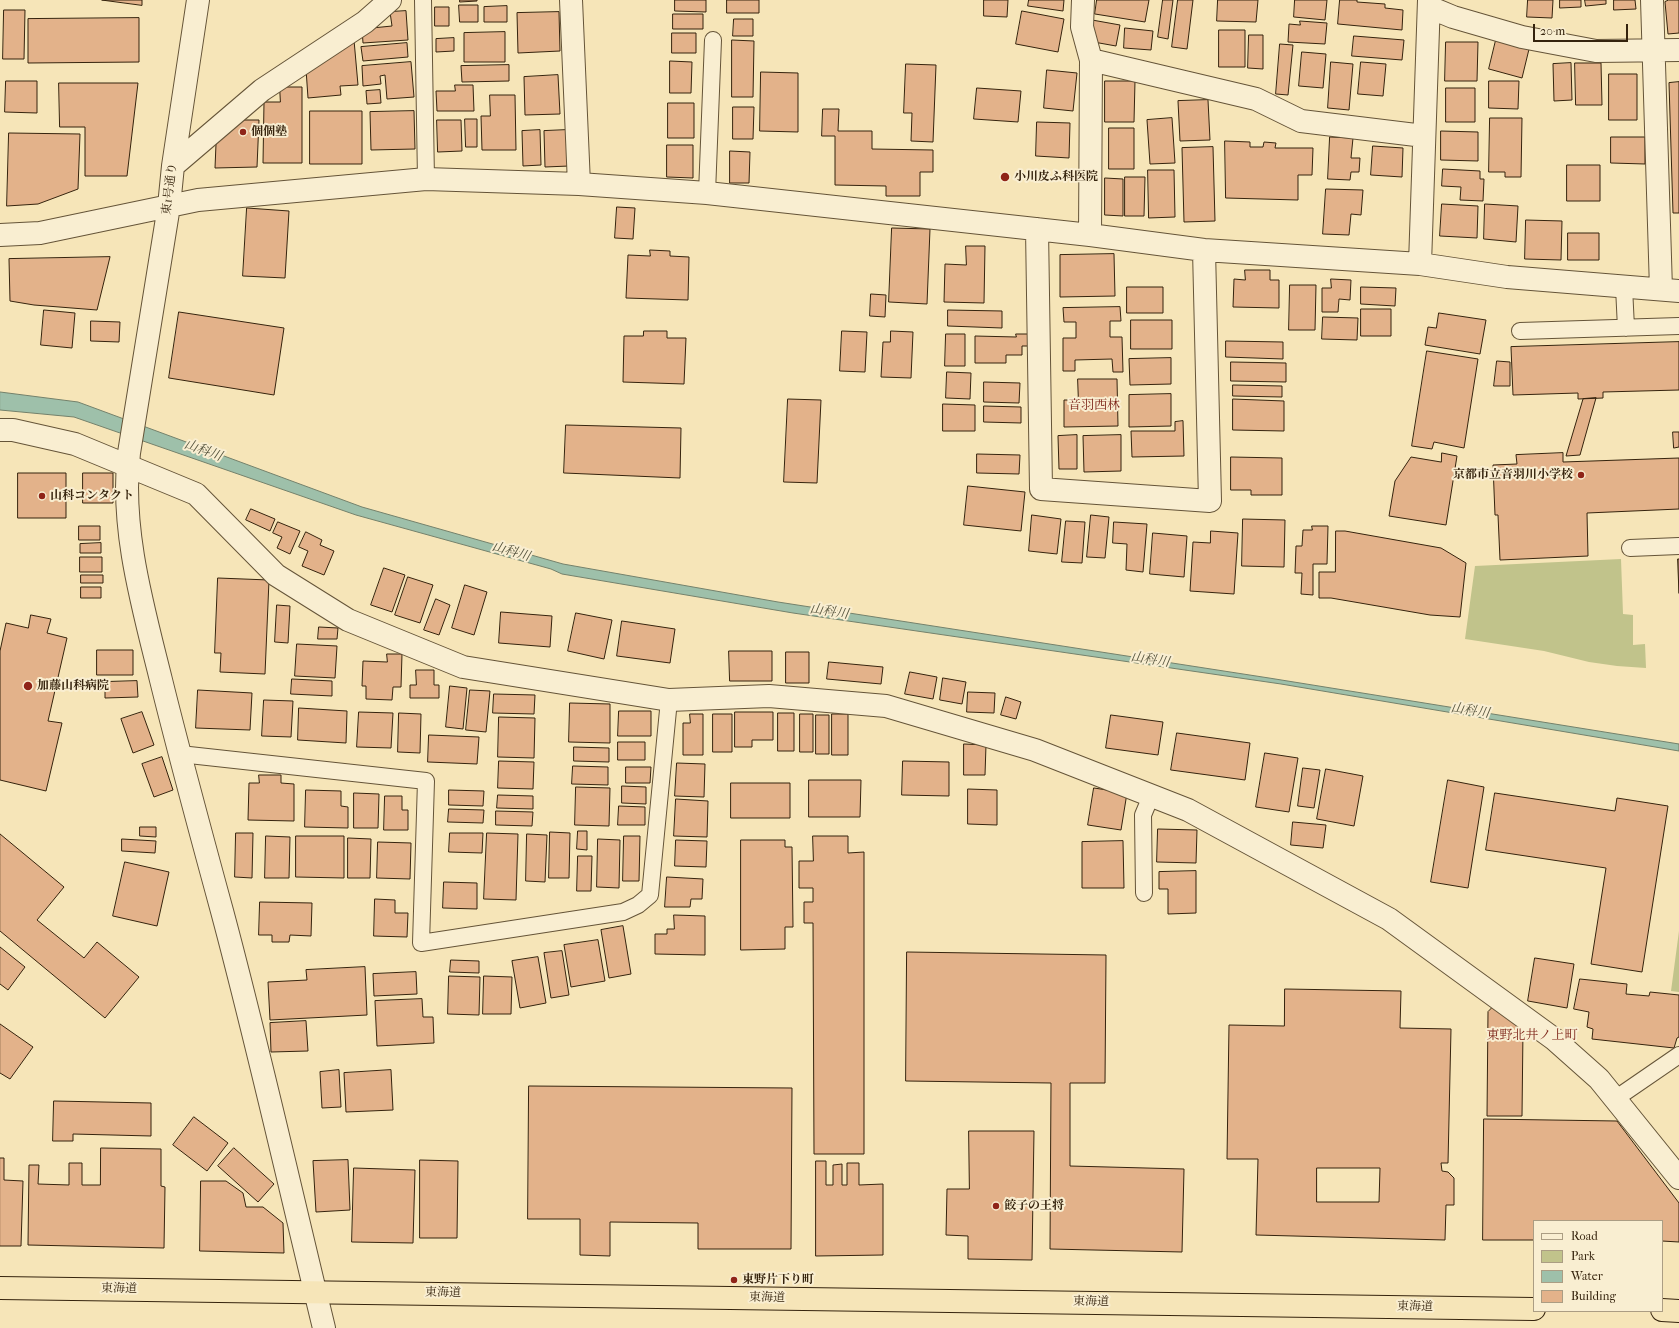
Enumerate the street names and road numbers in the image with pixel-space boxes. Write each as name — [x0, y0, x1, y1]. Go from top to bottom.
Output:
street label: 東1号通り — [160, 162, 180, 216]
street label: 東海道 — [101, 1281, 137, 1297]
street label: 東海道 — [425, 1285, 461, 1301]
street label: 東海道 — [749, 1290, 785, 1306]
street label: 東海道 — [1073, 1294, 1109, 1310]
street label: 東海道 — [1397, 1299, 1433, 1315]

